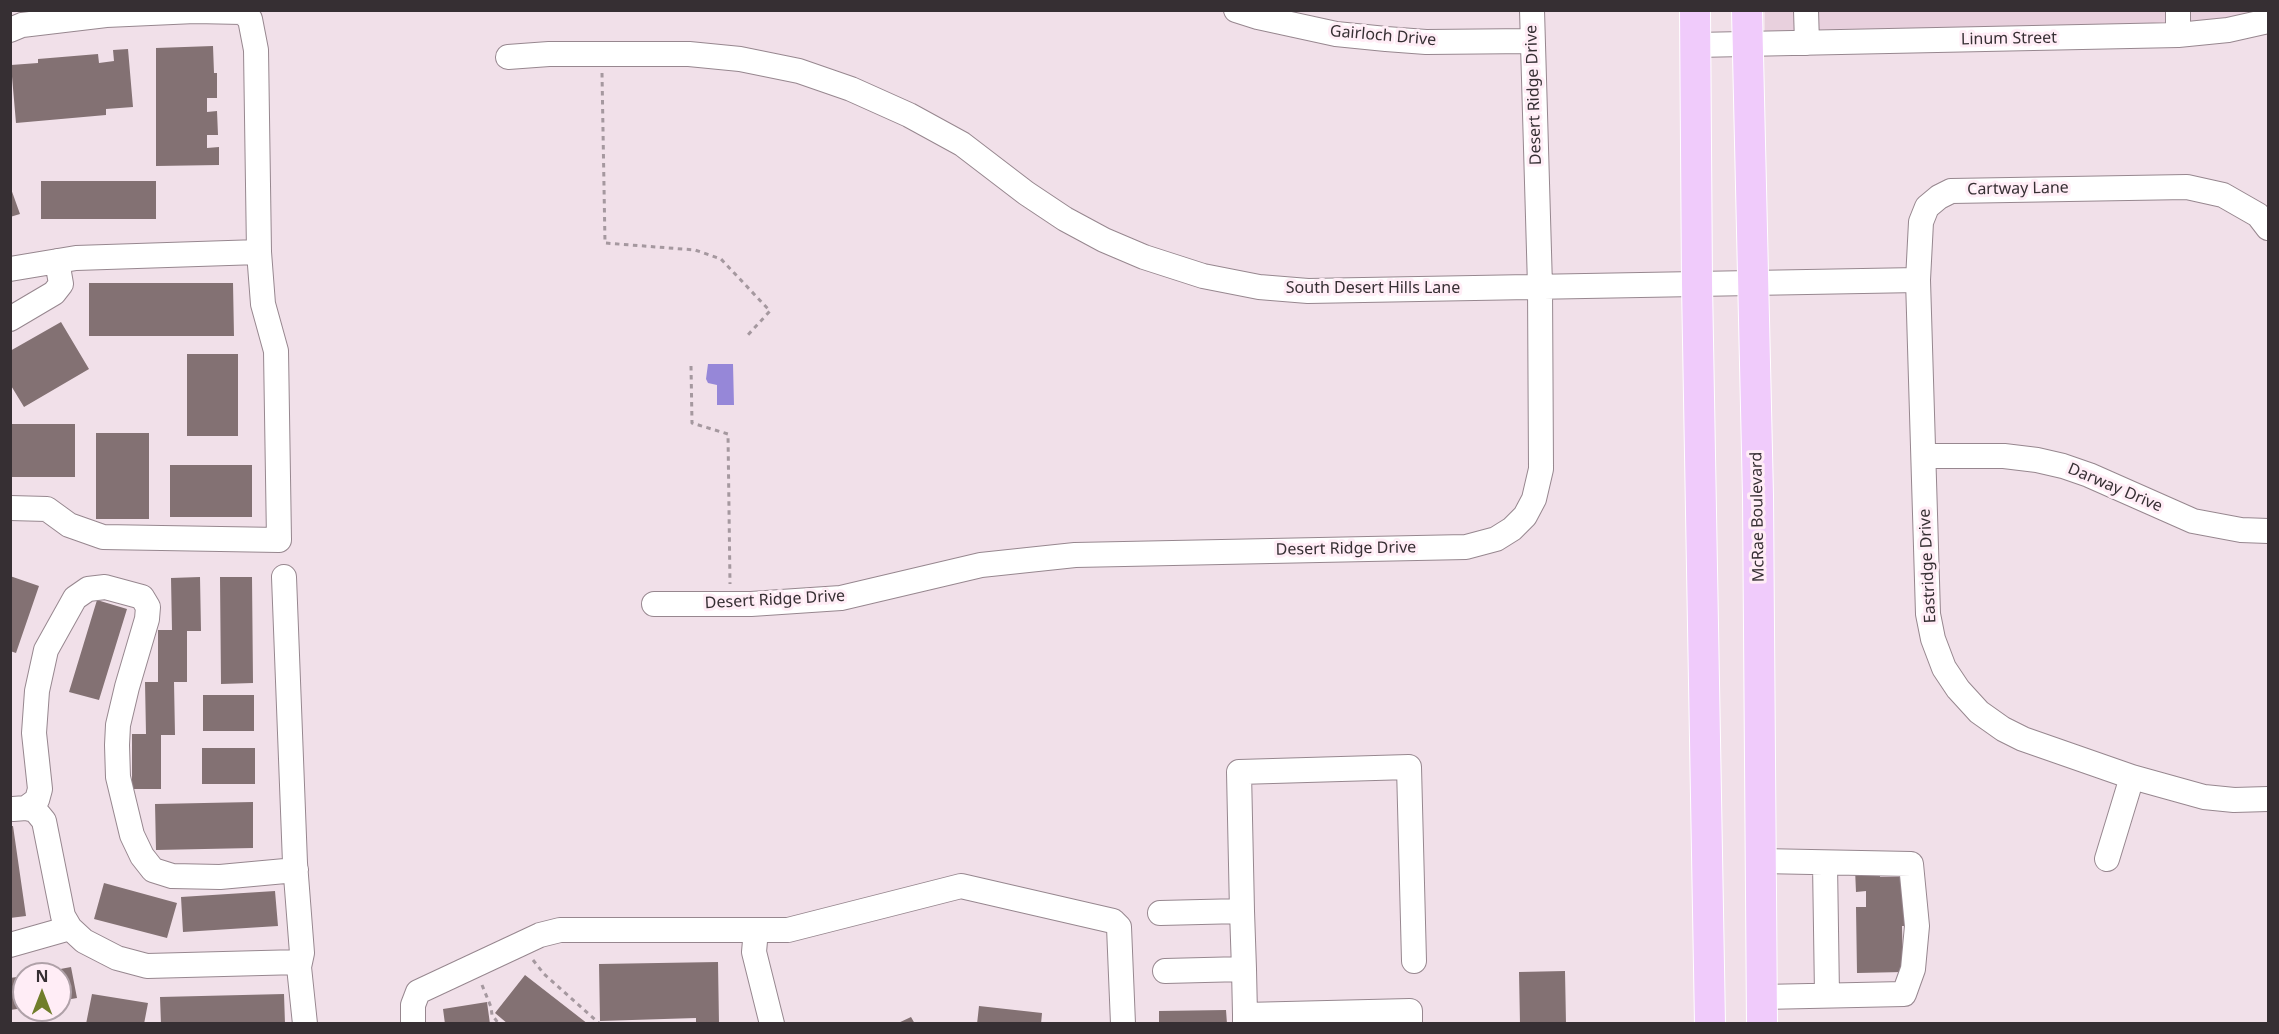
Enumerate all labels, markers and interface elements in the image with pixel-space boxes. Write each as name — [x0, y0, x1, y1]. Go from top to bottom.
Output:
street label: Gairloch Drive — [1329, 22, 1437, 50]
street label: Desert Ridge Drive — [1522, 24, 1546, 166]
street label: Linum Street — [1961, 29, 2057, 49]
street label: Cartway Lane — [1967, 179, 2069, 199]
street label: South Desert Hills Lane — [1286, 278, 1460, 298]
street label: McRae Boulevard — [1747, 452, 1769, 582]
street label: Darway Drive — [2065, 459, 2165, 517]
street label: Eastridge Drive — [1915, 508, 1941, 624]
street label: Desert Ridge Drive — [1276, 538, 1416, 560]
street label: Desert Ridge Drive — [704, 587, 846, 613]
north arrow — [12, 962, 72, 1022]
text: N — [35, 965, 49, 987]

